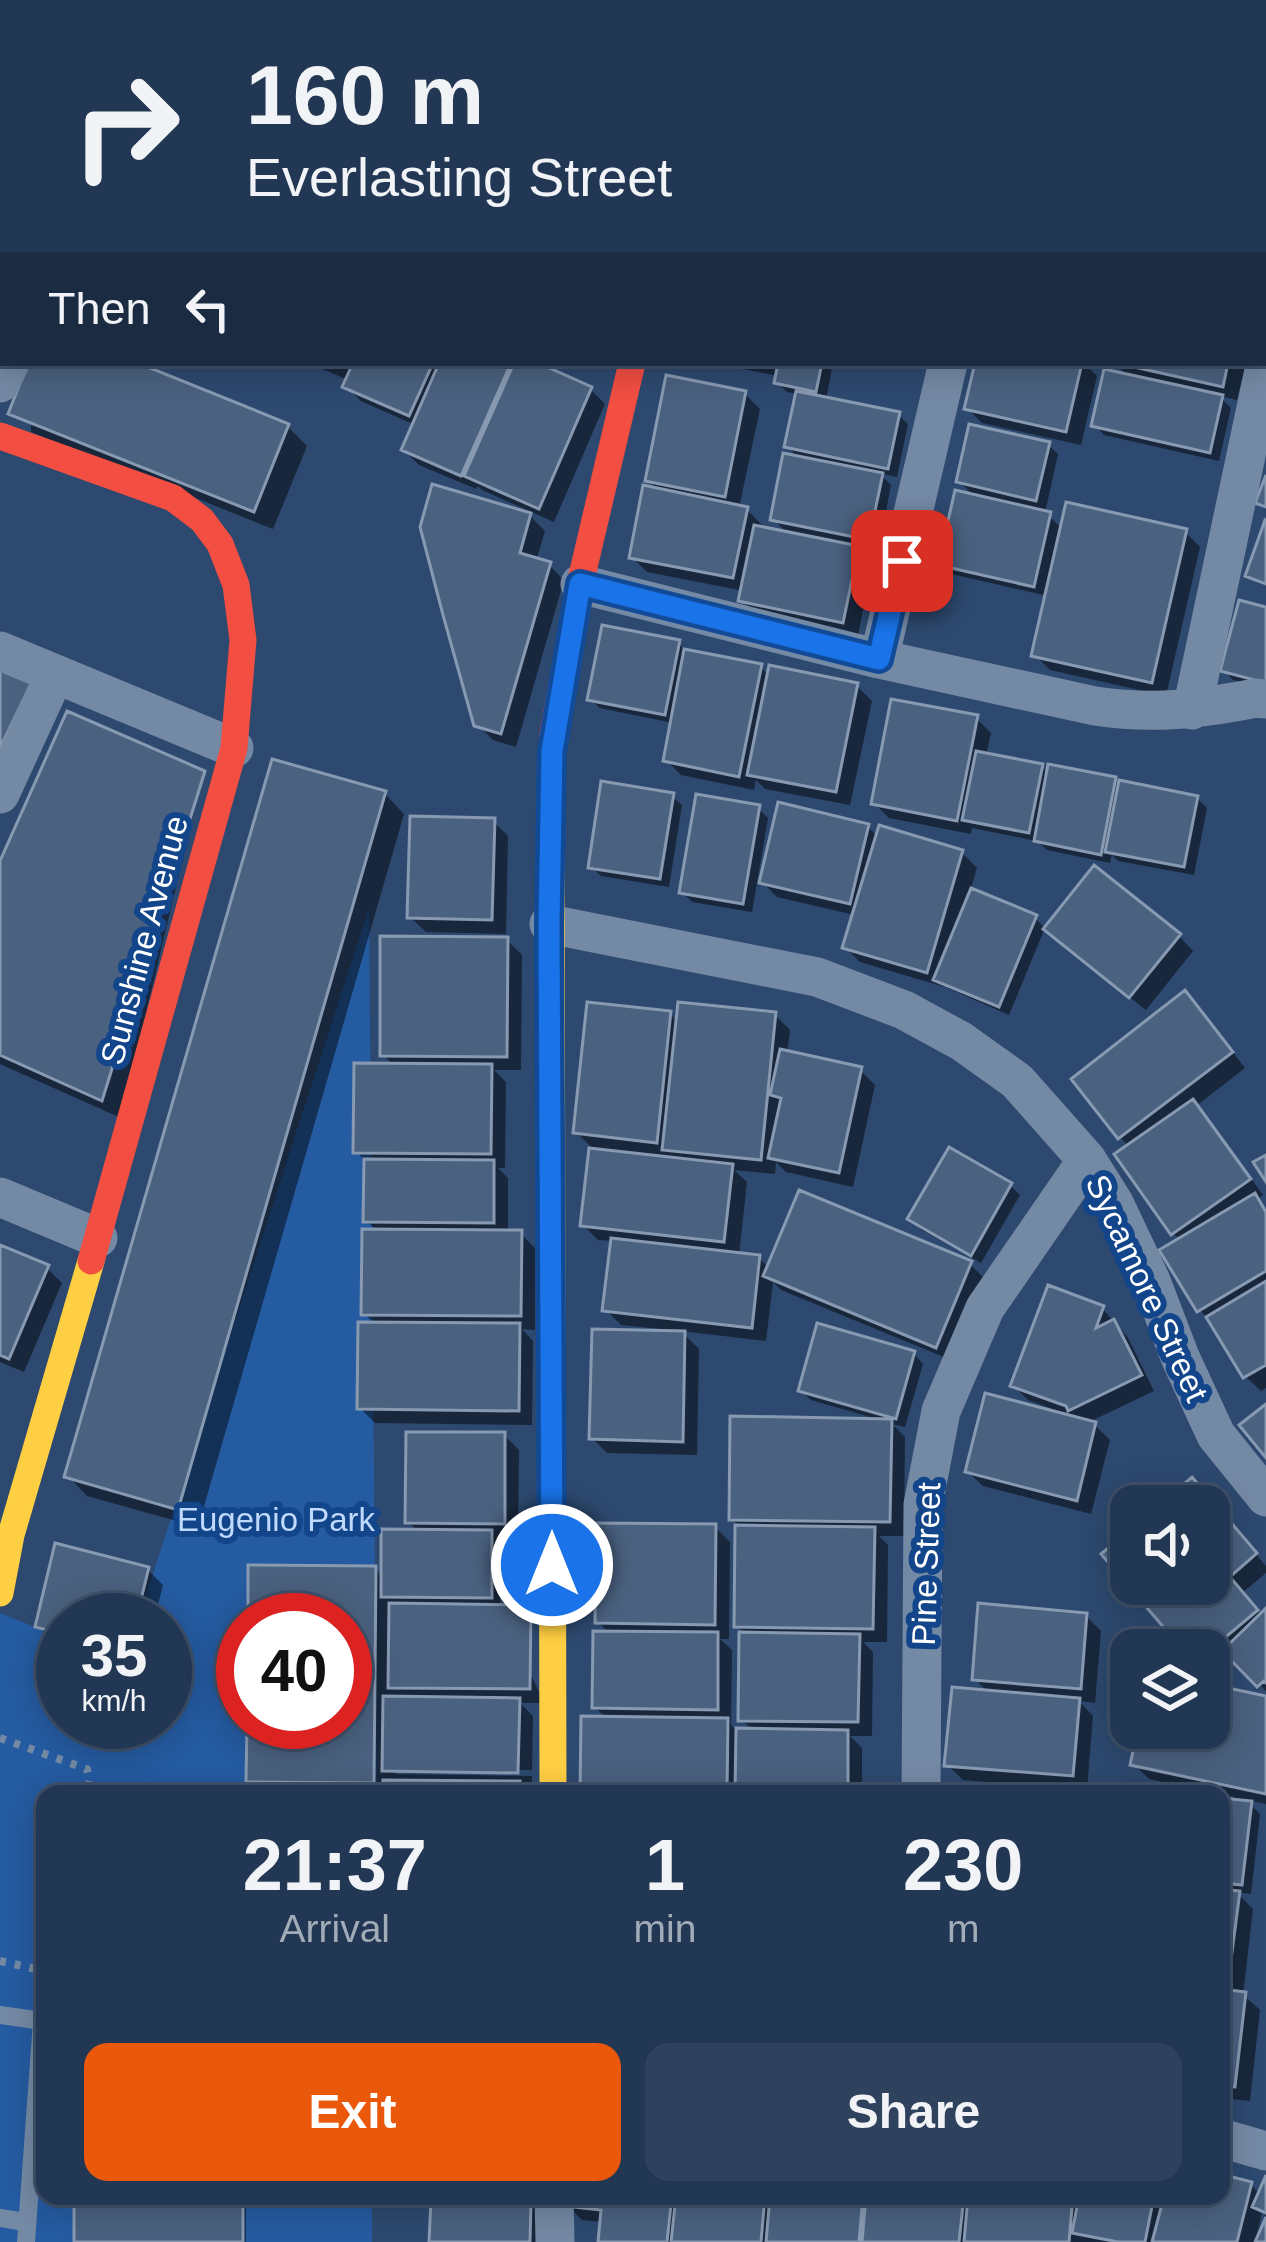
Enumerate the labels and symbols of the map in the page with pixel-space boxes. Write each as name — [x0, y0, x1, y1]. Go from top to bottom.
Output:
pin — [851, 510, 953, 612]
street label: Sunshine Avenue — [93, 811, 195, 1069]
street label: Sycamore Street — [1078, 1169, 1216, 1407]
street label: Pine Street — [905, 1482, 947, 1646]
park label: Eugenio Park — [177, 1501, 376, 1538]
position arrow — [489, 1502, 615, 1628]
speed limit sign: 40 — [216, 1593, 372, 1749]

